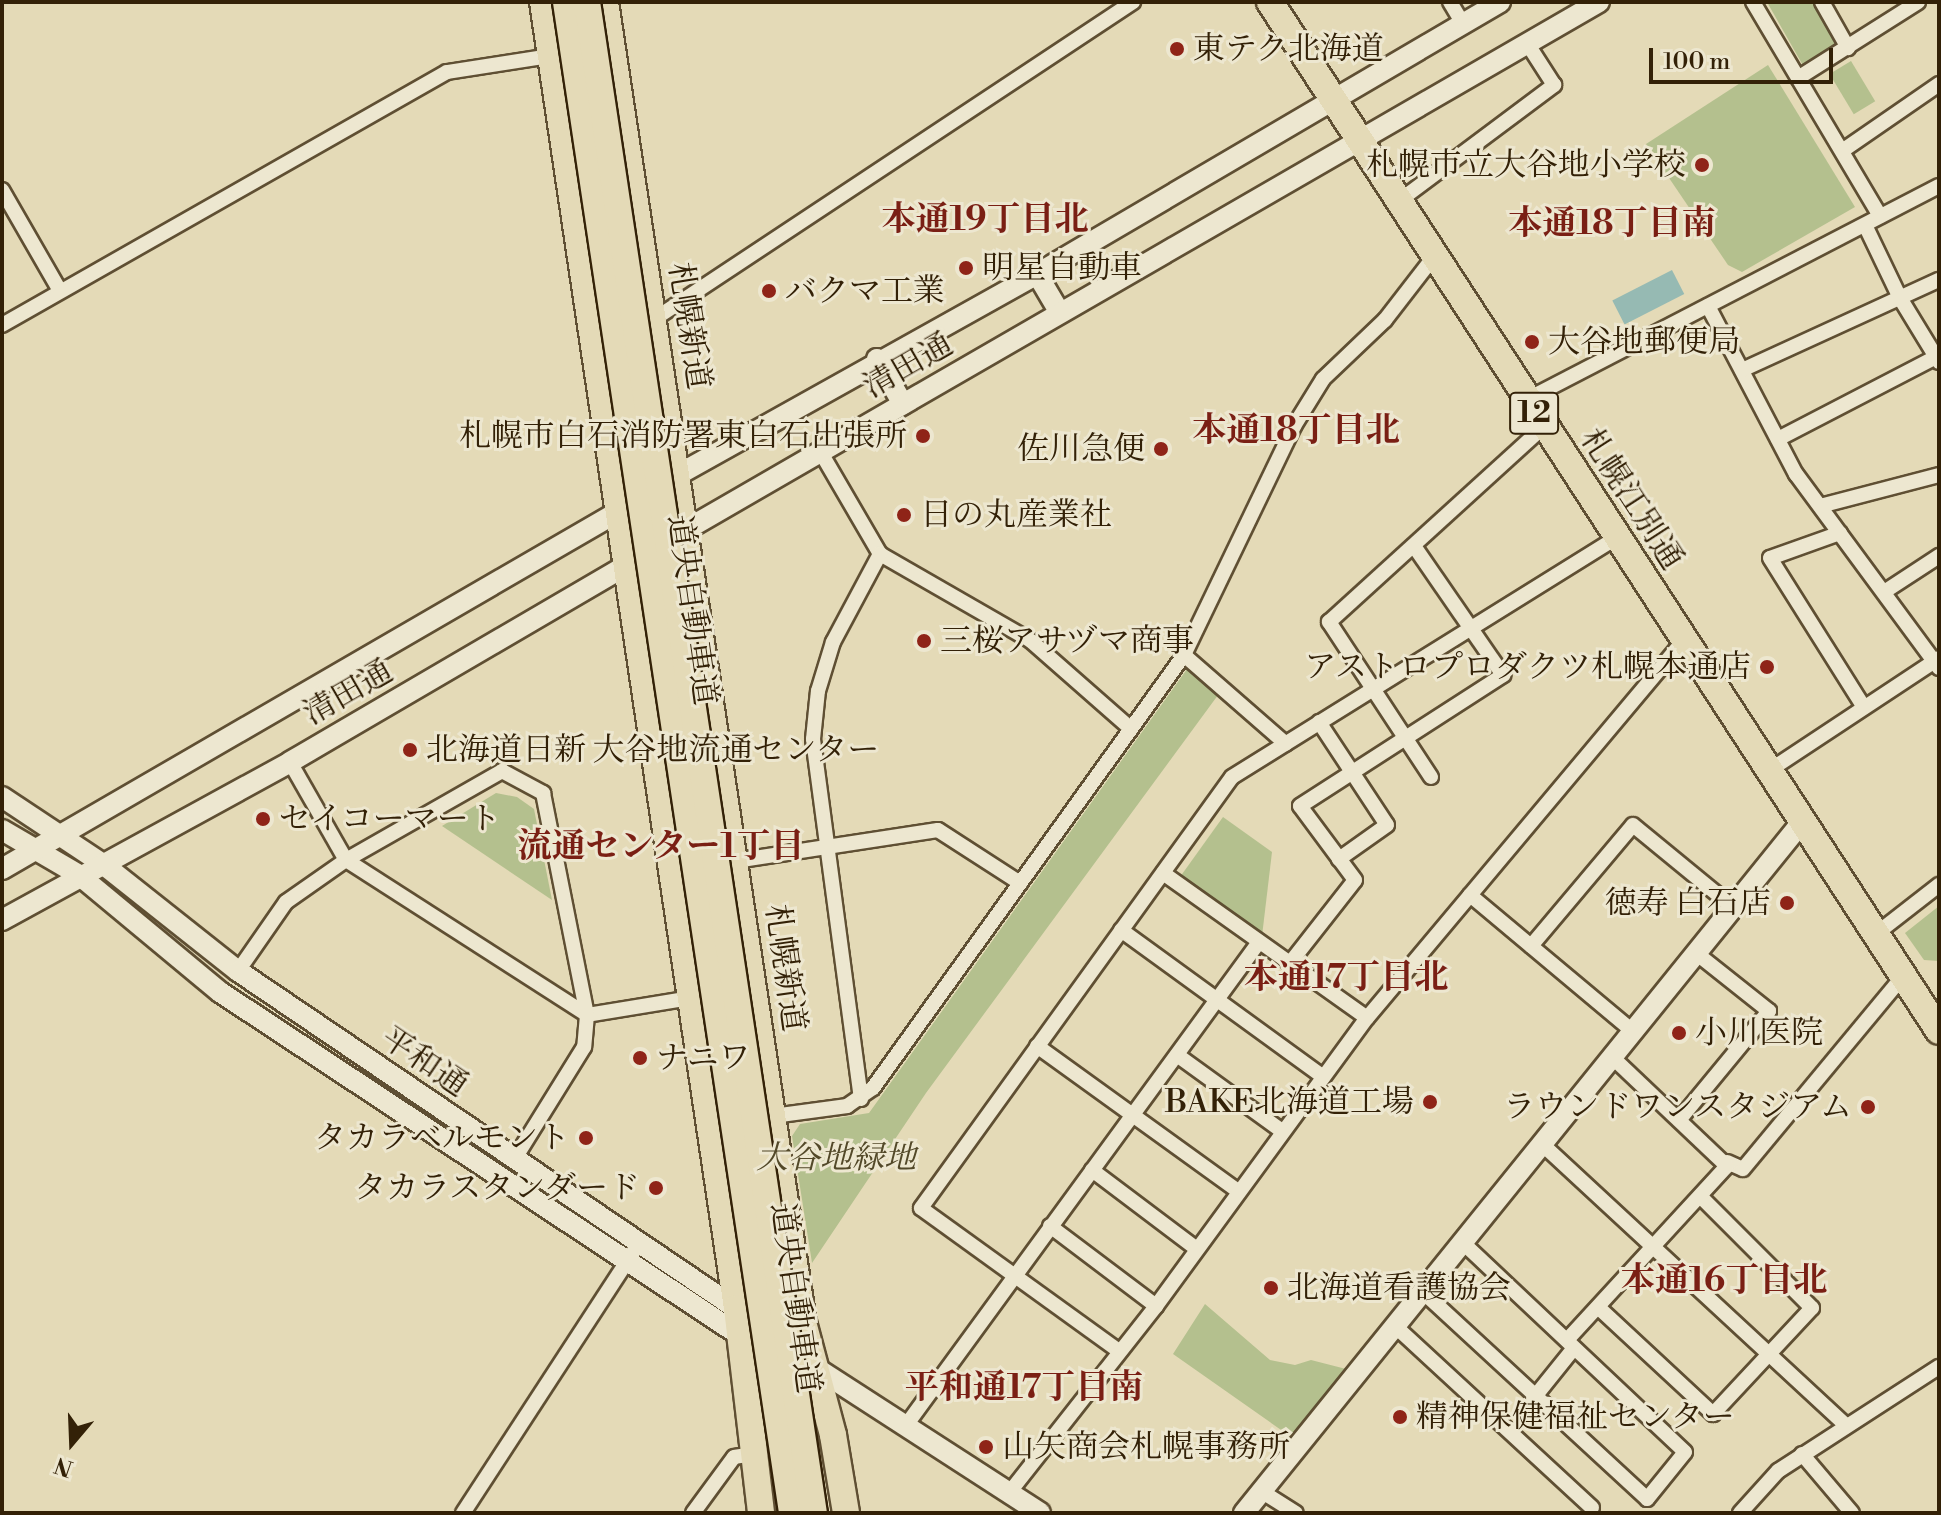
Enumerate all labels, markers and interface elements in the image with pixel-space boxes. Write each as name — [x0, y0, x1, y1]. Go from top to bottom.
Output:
place label: 東テク北海道 — [1193, 30, 1385, 68]
scale bar — [1653, 32, 1837, 82]
marker: 東テク北海道 — [1168, 40, 1186, 58]
text: 100 m — [1663, 47, 1730, 77]
place label: 札幌市立大谷地小学校 — [1366, 146, 1686, 184]
marker: 札幌市立大谷地小学校 — [1693, 156, 1711, 174]
district label: 本通19丁目北 — [881, 201, 1089, 241]
district label: 本通18丁目南 — [1508, 205, 1716, 245]
place label: 明星自動車 — [982, 249, 1142, 287]
marker: 明星自動車 — [957, 259, 975, 277]
street label: 札幌新道 — [660, 260, 718, 392]
place label: バクマ工業 — [785, 272, 945, 310]
marker: バクマ工業 — [760, 282, 778, 300]
place label: 大谷地郵便局 — [1548, 323, 1740, 361]
street label: 清田通 — [857, 325, 959, 407]
marker: 大谷地郵便局 — [1523, 333, 1541, 351]
road number: 12 — [1508, 387, 1560, 439]
district label: 本通18丁目北 — [1192, 412, 1400, 452]
place label: 札幌市白石消防署東白石出張所 — [459, 417, 907, 455]
street label: 札幌江別通 — [1571, 421, 1691, 577]
marker: 札幌市白石消防署東白石出張所 — [914, 427, 932, 445]
place label: 佐川急便 — [1017, 430, 1145, 468]
marker: 佐川急便 — [1152, 440, 1170, 458]
place label: 日の丸産業社 — [920, 496, 1112, 534]
marker: 日の丸産業社 — [895, 506, 913, 524]
street label: 道央自動車道 — [660, 512, 724, 708]
place label: 三桜アサヅマ商事 — [940, 622, 1196, 660]
marker: 三桜アサヅマ商事 — [915, 632, 933, 650]
place label: アストロプロダクツ札幌本通店 — [1303, 648, 1751, 686]
street label: 清田通 — [297, 652, 399, 734]
marker: アストロプロダクツ札幌本通店 — [1758, 658, 1776, 676]
place label: 北海道日新 大谷地流通センター — [426, 731, 881, 769]
marker: 北海道日新 大谷地流通センター — [401, 741, 419, 759]
place label: セイコーマート — [279, 800, 503, 838]
marker: セイコーマート — [254, 810, 272, 828]
district label: 流通センター1丁目 — [517, 828, 805, 868]
place label: 徳寿 白石店 — [1604, 884, 1771, 922]
marker: 徳寿 白石店 — [1778, 894, 1796, 912]
street label: 札幌新道 — [757, 902, 813, 1034]
district label: 本通17丁目北 — [1244, 959, 1448, 999]
place label: 小川医院 — [1695, 1014, 1823, 1052]
street label: 平和通 — [373, 1019, 475, 1105]
marker: 小川医院 — [1670, 1024, 1688, 1042]
place label: ナニワ — [656, 1039, 752, 1077]
marker: ナニワ — [631, 1049, 649, 1067]
place label: BAKE北海道工場 — [1165, 1083, 1414, 1121]
place label: ラウンドワンスタジアム — [1500, 1088, 1852, 1126]
marker: BAKE北海道工場 — [1421, 1093, 1439, 1111]
marker: ラウンドワンスタジアム — [1859, 1098, 1877, 1116]
place label: タカラベルモント — [314, 1119, 570, 1157]
marker: タカラベルモント — [577, 1129, 595, 1147]
park label: 大谷地緑地 — [756, 1139, 916, 1177]
place label: タカラスタンダード — [352, 1169, 640, 1207]
marker: タカラスタンダード — [647, 1179, 665, 1197]
street label: 道央自動車道 — [763, 1200, 827, 1396]
district label: 本通16丁目北 — [1621, 1262, 1827, 1302]
place label: 北海道看護協会 — [1287, 1269, 1511, 1307]
marker: 北海道看護協会 — [1262, 1279, 1280, 1297]
district label: 平和通17丁目南 — [905, 1369, 1143, 1409]
place label: 精神保健福祉センター — [1416, 1398, 1736, 1436]
north arrow — [32, 1403, 112, 1483]
marker: 精神保健福祉センター — [1391, 1408, 1409, 1426]
place label: 山矢商会札幌事務所 — [1002, 1428, 1290, 1466]
marker: 山矢商会札幌事務所 — [977, 1438, 995, 1456]
text: N — [51, 1451, 77, 1482]

